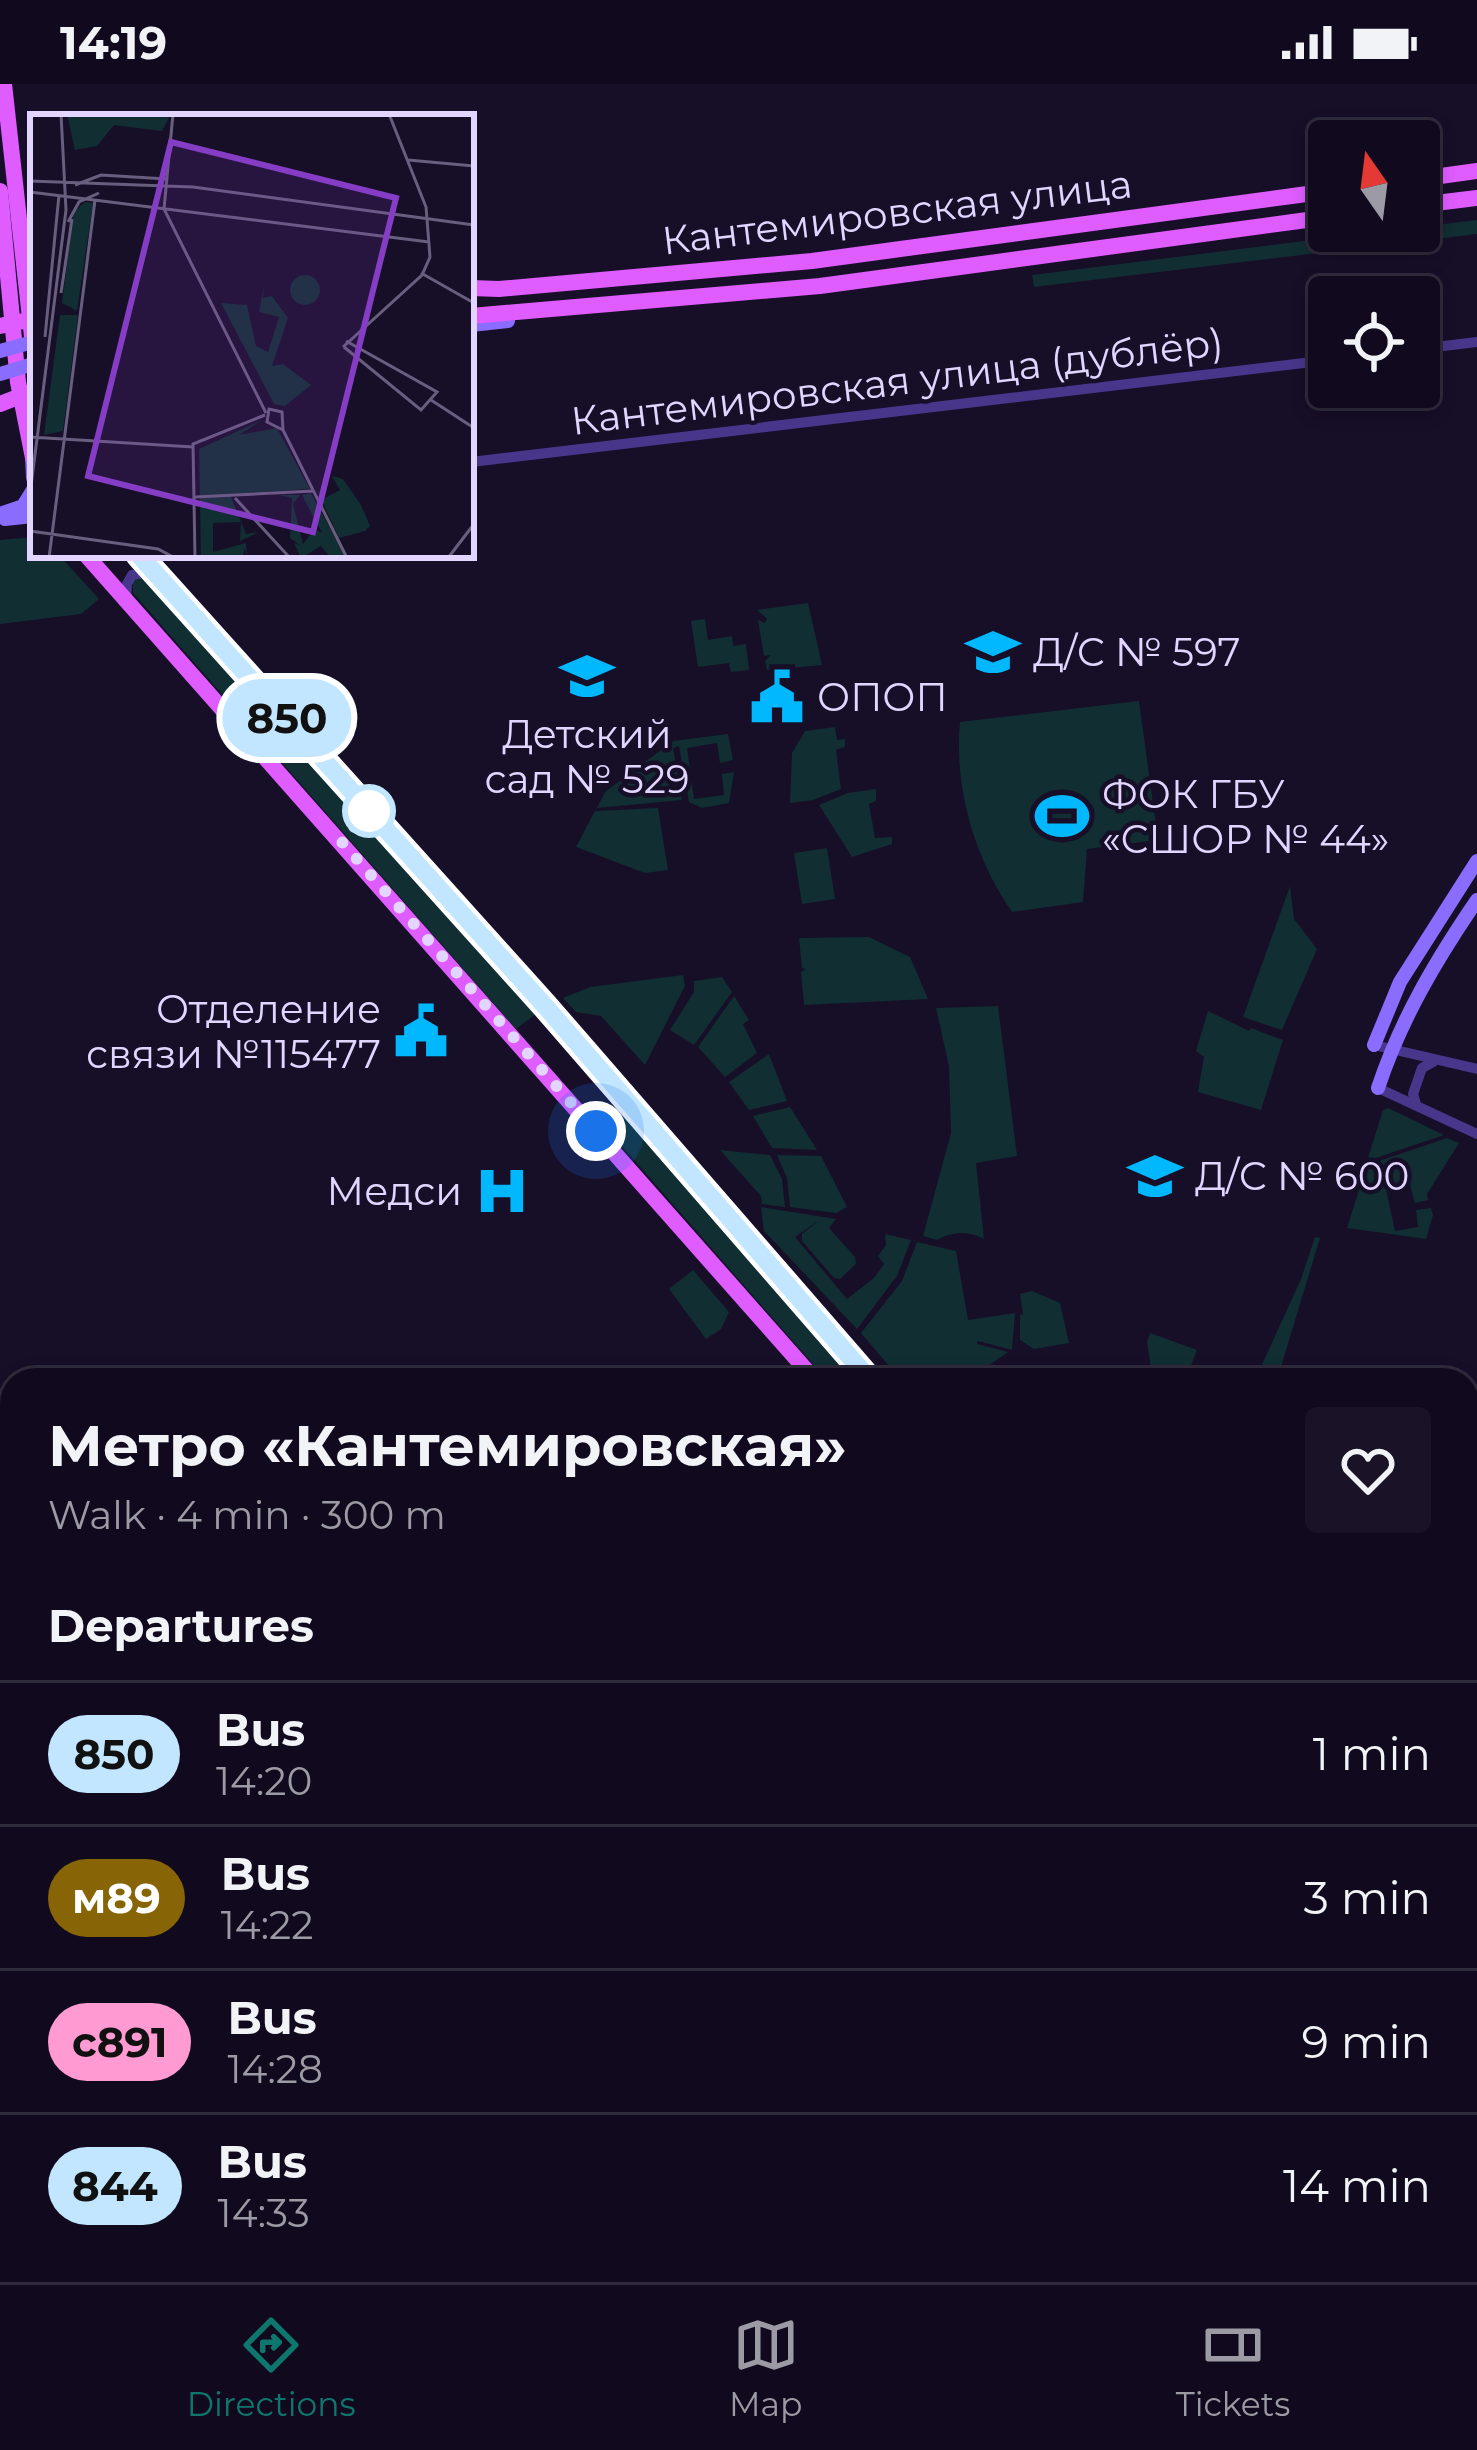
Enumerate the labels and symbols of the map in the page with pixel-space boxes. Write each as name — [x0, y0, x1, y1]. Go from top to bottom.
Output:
inset map — [30, 114, 474, 558]
north arrow — [1308, 120, 1440, 252]
street label: Кантемировская улица — [659, 159, 1135, 265]
street label: Кантемировская улица (дублёр) — [568, 317, 1226, 445]
school or university icon: Д/C № 597 — [964, 623, 1022, 681]
place label: Д/C № 597 — [1033, 628, 1240, 676]
school or university icon: Детский сад № 529 — [558, 647, 616, 705]
public building icon: ОПОП — [748, 668, 806, 726]
place label: ОПОП — [817, 673, 948, 721]
line badge: 850 — [218, 679, 356, 757]
place label: Детский сад № 529 — [484, 710, 690, 803]
place label: ФОК ГБУ «СШОР № 44» — [1102, 770, 1389, 863]
unlabelled marker — [344, 786, 394, 836]
sports icon: ФОК ГБУ «СШОР № 44» — [1033, 787, 1091, 845]
place label: Отделение связи №115477 — [86, 985, 381, 1078]
public building icon: Отделение связи №115477 — [392, 1002, 450, 1060]
your location — [566, 1101, 626, 1161]
school or university icon: Д/C № 600 — [1126, 1147, 1184, 1205]
place label: Д/C № 600 — [1195, 1152, 1409, 1200]
hospital icon: Медси — [473, 1162, 531, 1220]
place label: Медси — [327, 1167, 462, 1215]

